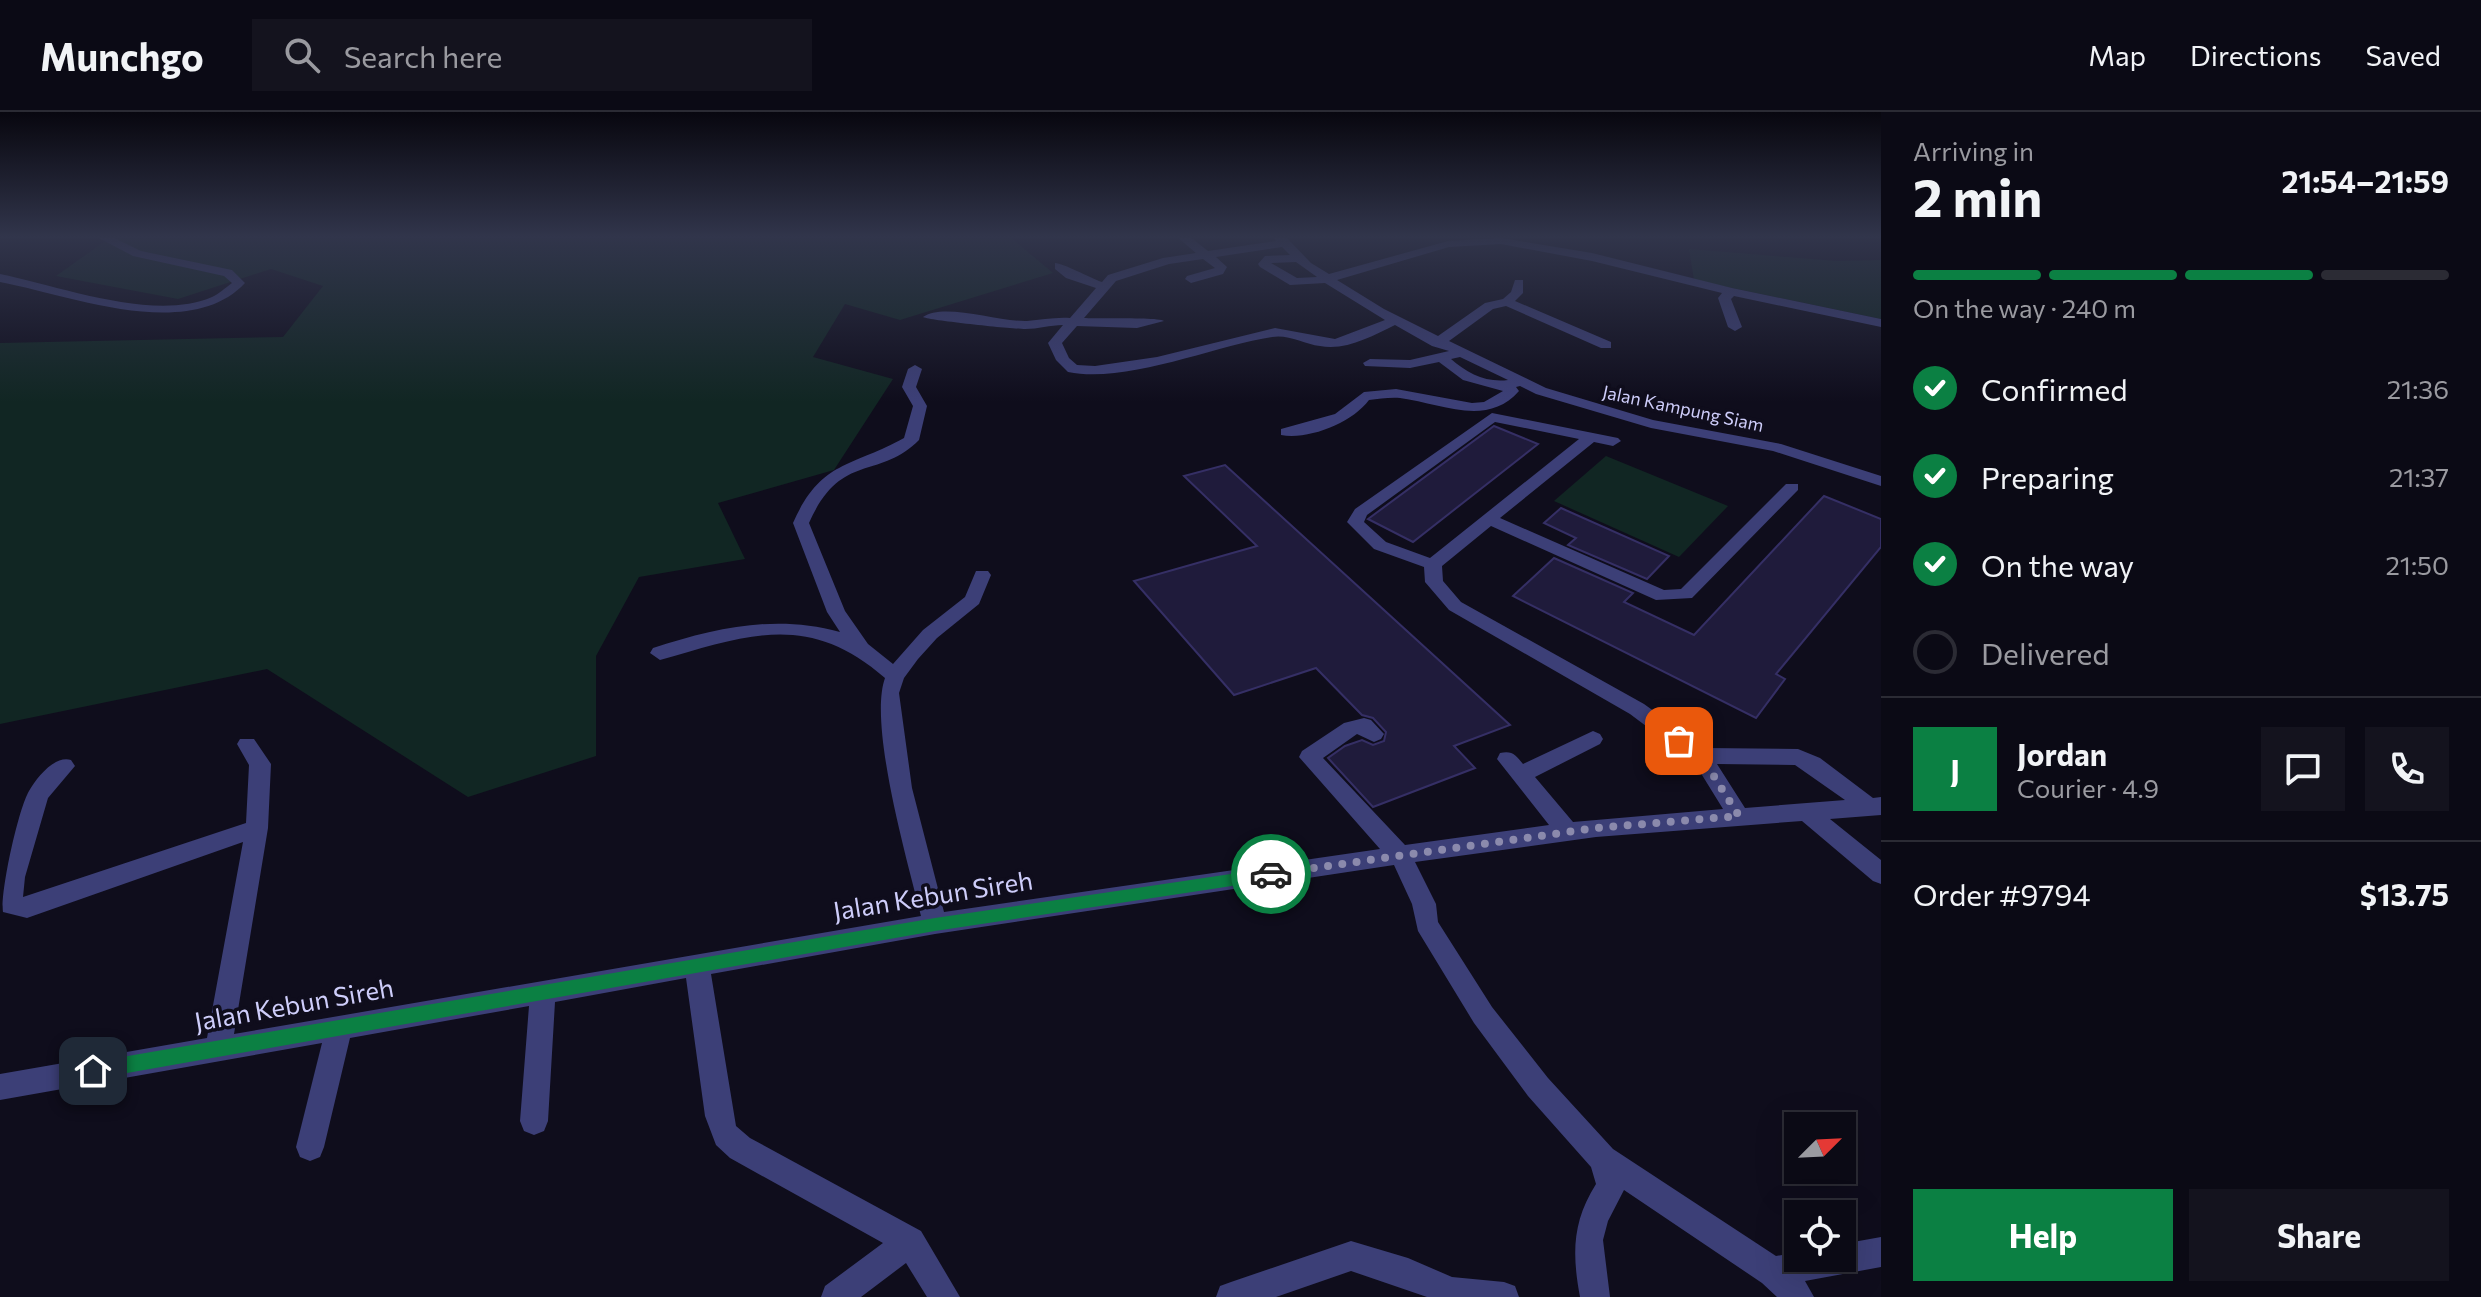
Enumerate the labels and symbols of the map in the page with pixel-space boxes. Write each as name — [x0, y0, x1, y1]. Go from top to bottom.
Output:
street label: Jalan Kampung Siam — [1601, 380, 1766, 436]
pin — [1645, 707, 1713, 775]
courier — [1231, 834, 1311, 914]
street label: Jalan Kebun Sireh — [831, 863, 1035, 926]
street label: Jalan Kebun Sireh — [192, 971, 396, 1036]
pin — [59, 1037, 127, 1105]
north arrow — [1784, 1112, 1856, 1184]

